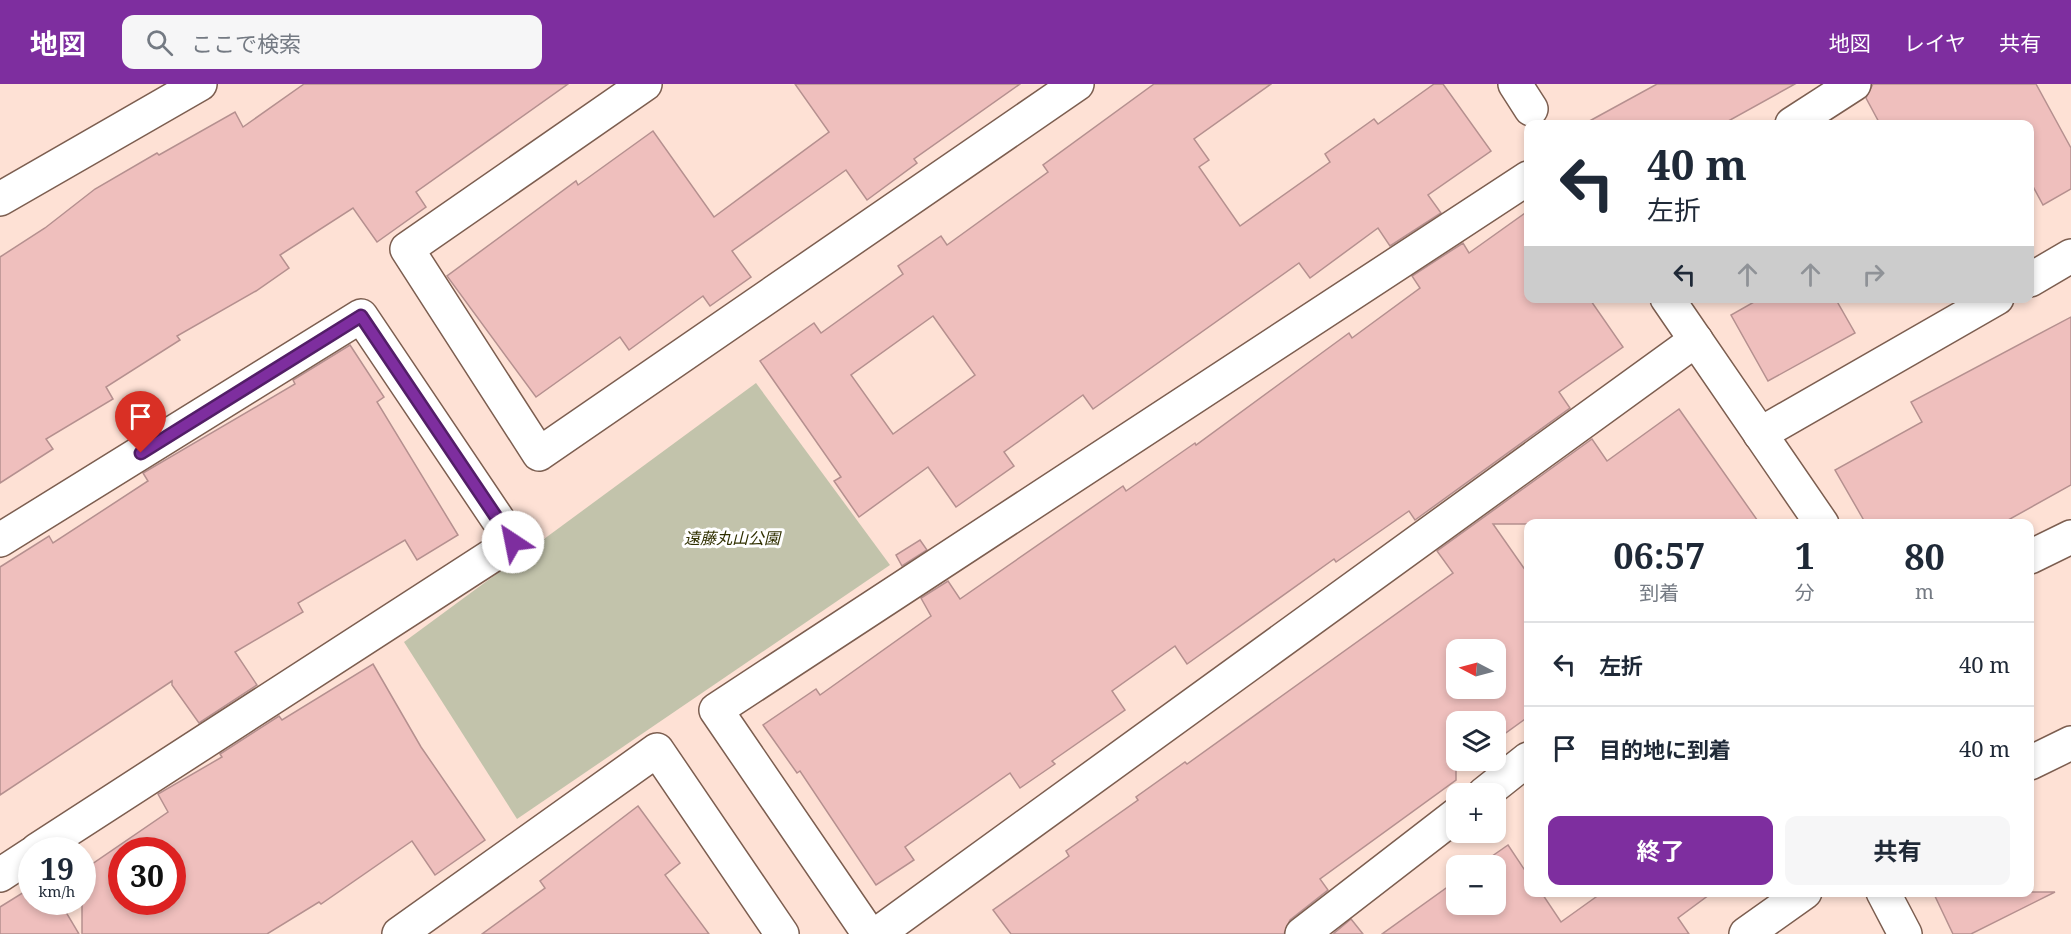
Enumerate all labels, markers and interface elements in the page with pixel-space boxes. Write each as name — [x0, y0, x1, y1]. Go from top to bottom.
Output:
search box — [122, 15, 542, 69]
text: 地図 — [30, 24, 86, 62]
icon: search — [143, 26, 176, 59]
text: ここで検索 — [191, 28, 301, 58]
text: 地図 — [1829, 29, 1871, 57]
text: レイヤ — [1904, 29, 1966, 57]
text: 共有 — [1999, 29, 2041, 57]
text: 40 m — [1647, 135, 1747, 192]
icon: left — [1548, 144, 1626, 222]
text: 左折 — [1647, 191, 1701, 228]
icon: left — [1668, 258, 1701, 291]
icon: ahead — [1731, 258, 1764, 291]
icon: ahead — [1794, 258, 1827, 291]
icon: right — [1857, 258, 1890, 291]
pin — [115, 391, 166, 453]
icon: arrive — [124, 400, 157, 433]
position arrow — [481, 510, 545, 574]
park label: 遠藤丸山公園 — [684, 527, 782, 549]
text: 06:57 — [1613, 531, 1705, 580]
text: 1 — [1795, 531, 1815, 580]
text: 80 — [1904, 532, 1945, 581]
text: m — [1915, 578, 1934, 605]
text: 到着 — [1639, 579, 1679, 606]
text: 分 — [1795, 579, 1815, 606]
north arrow — [1446, 639, 1506, 699]
map controls — [1446, 639, 1506, 915]
icon: left — [1548, 648, 1581, 681]
text: 40 m — [1959, 649, 2010, 679]
text: 左折 — [1599, 650, 1643, 680]
button: layers — [1446, 711, 1506, 771]
icon: arrive — [1548, 732, 1581, 765]
text: 40 m — [1959, 733, 2010, 763]
text: 目的地に到着 — [1599, 734, 1731, 764]
button: + — [1446, 783, 1506, 843]
button: 終了 — [1548, 816, 1773, 885]
button: 共有 — [1785, 816, 2010, 885]
speed limit sign: 30 — [108, 837, 186, 915]
text: 19 — [40, 848, 74, 889]
button: − — [1446, 855, 1506, 915]
text: km/h — [39, 881, 75, 901]

